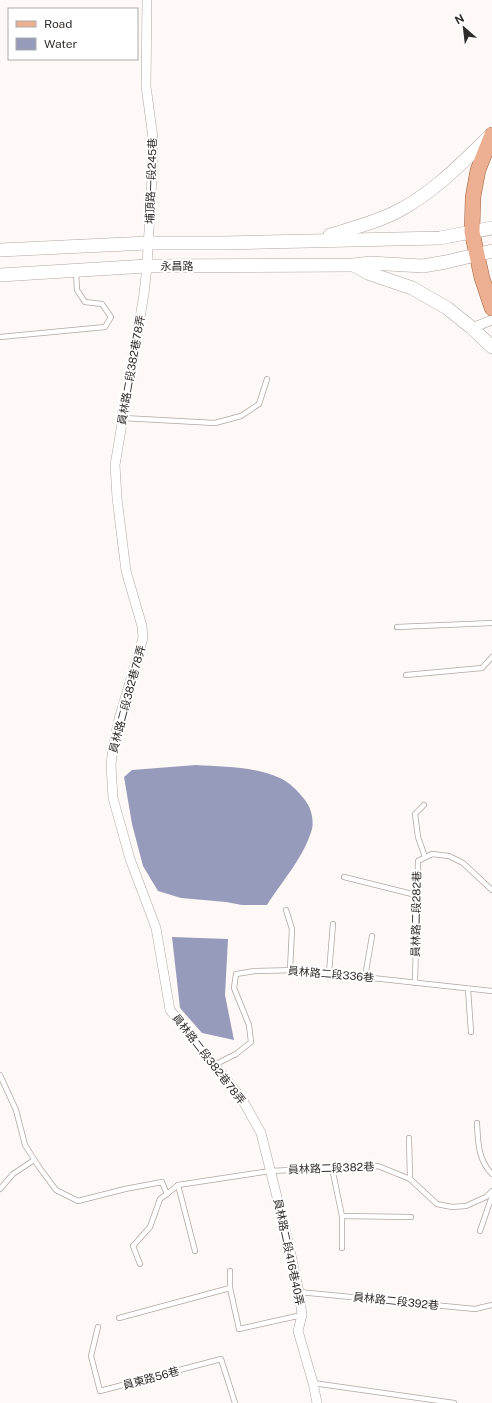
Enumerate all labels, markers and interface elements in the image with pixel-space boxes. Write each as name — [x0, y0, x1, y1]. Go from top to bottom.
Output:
legend — [8, 8, 138, 60]
north arrow — [444, 8, 484, 48]
text: N — [453, 12, 466, 26]
text: Road — [44, 17, 72, 31]
text: Water — [44, 37, 78, 51]
street label: 埔頂路一段245巷 — [143, 138, 159, 224]
street label: 永昌路 — [161, 260, 194, 272]
street label: 員林路二段382巷78弄 — [115, 314, 147, 426]
street label: 員林路二段382巷78弄 — [107, 644, 147, 754]
street label: 員林路二段282巷 — [409, 871, 423, 957]
street label: 員林路二段336巷 — [287, 964, 375, 984]
street label: 員林路二段382巷78弄 — [170, 1012, 248, 1106]
street label: 員林路二段382巷 — [288, 1160, 374, 1176]
street label: 員林路二段416巷40弄 — [272, 1197, 306, 1307]
street label: 員林路二段392巷 — [352, 1291, 440, 1311]
street label: 員東路56巷 — [121, 1365, 181, 1391]

